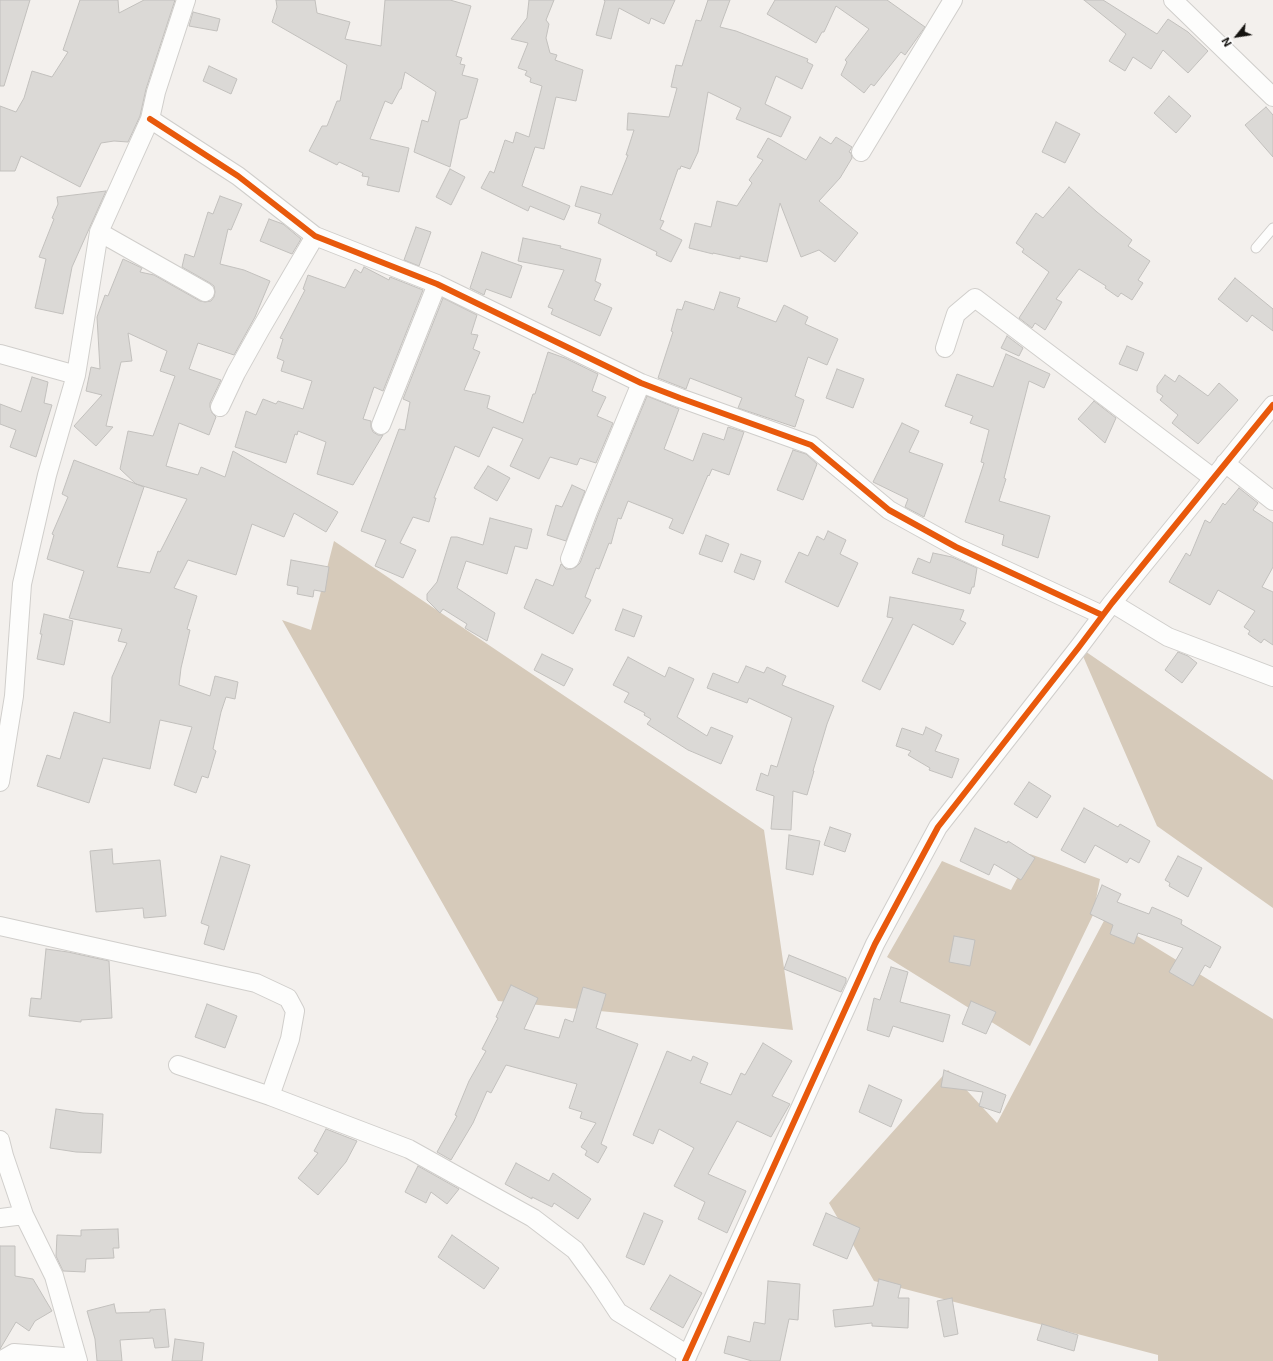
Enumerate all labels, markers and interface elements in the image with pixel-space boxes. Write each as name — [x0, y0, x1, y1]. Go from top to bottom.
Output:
north arrow — [1217, 16, 1257, 56]
text: N — [1218, 35, 1235, 49]

